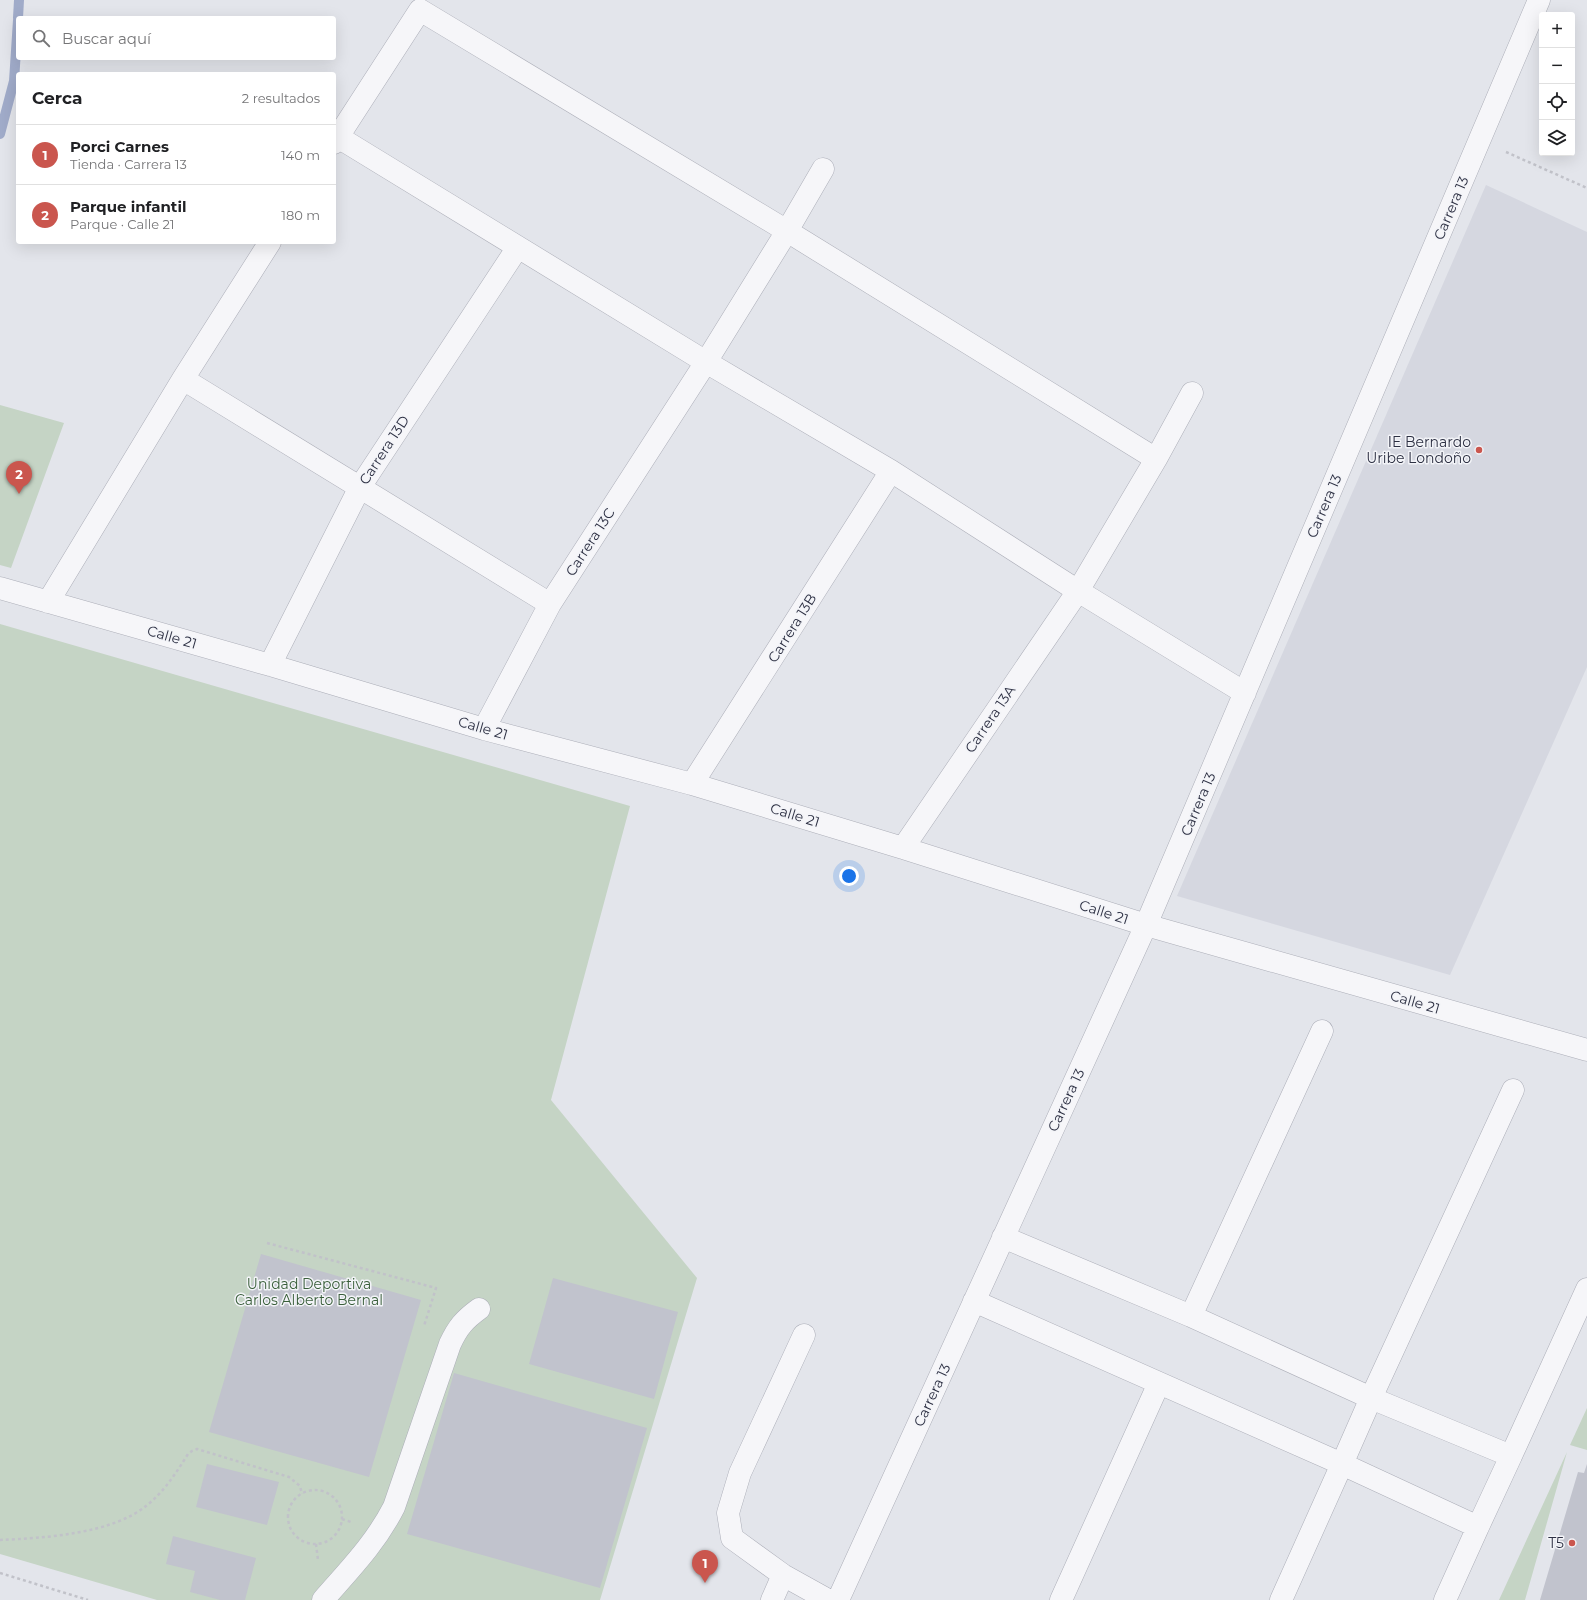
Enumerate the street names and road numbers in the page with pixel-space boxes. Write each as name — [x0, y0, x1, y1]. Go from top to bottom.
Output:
street label: Carrera 13 — [1430, 173, 1472, 243]
street label: Carrera 13D — [355, 412, 413, 488]
street label: Carrera 13 — [1303, 471, 1345, 541]
street label: Carrera 13C — [561, 505, 619, 579]
street label: Carrera 13B — [764, 590, 820, 666]
street label: Calle 21 — [145, 621, 199, 653]
street label: Carrera 13A — [961, 681, 1020, 756]
street label: Calle 21 — [456, 712, 510, 744]
street label: Carrera 13 — [1177, 769, 1219, 839]
street label: Calle 21 — [768, 799, 822, 831]
street label: Calle 21 — [1077, 896, 1131, 928]
street label: Calle 21 — [1388, 986, 1442, 1018]
street label: Carrera 13 — [1044, 1066, 1088, 1134]
street label: Carrera 13 — [910, 1361, 954, 1429]

